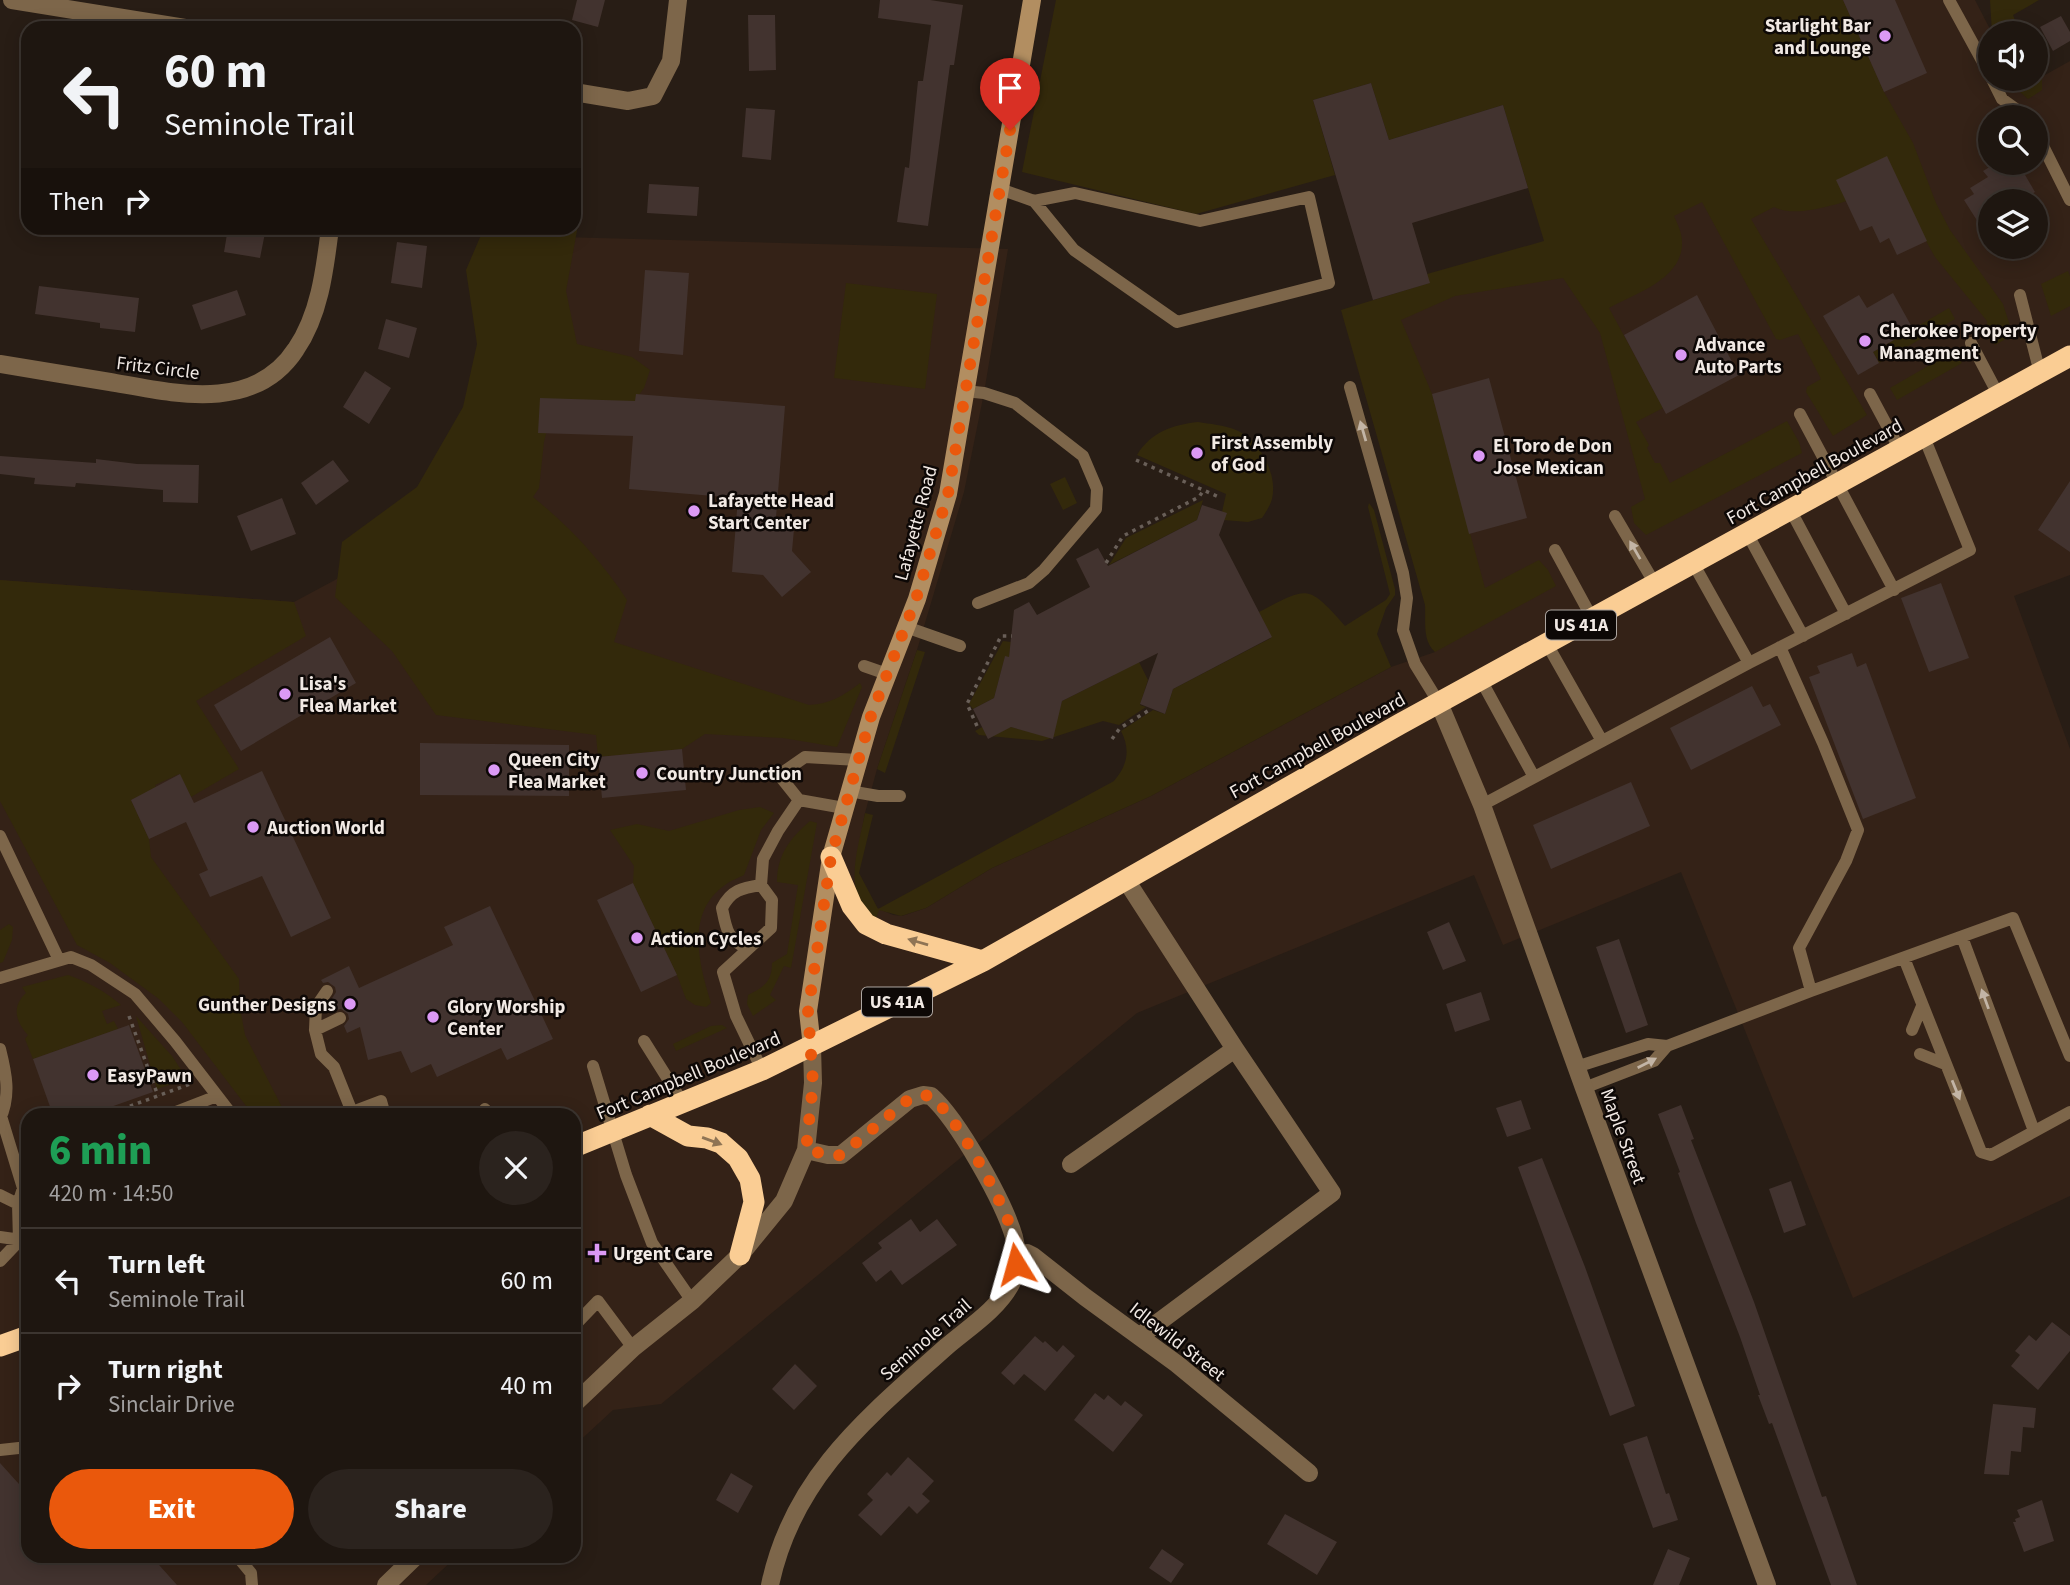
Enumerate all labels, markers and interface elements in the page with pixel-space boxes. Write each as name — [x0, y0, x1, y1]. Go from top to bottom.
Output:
place label: Starlight Bar and Lounge — [1765, 13, 1871, 62]
map controls — [1978, 21, 2048, 259]
button: sound — [1978, 21, 2048, 91]
marker: Starlight Bar and Lounge — [1877, 28, 1893, 44]
text: 60 m — [164, 37, 268, 107]
icon: left — [49, 49, 140, 140]
pin — [980, 58, 1040, 130]
icon: arrive — [991, 69, 1029, 107]
text: Seminole Trail — [164, 102, 355, 148]
button: search — [1978, 105, 2048, 175]
icon: right — [118, 182, 156, 220]
text: Then — [49, 183, 104, 220]
button: layers — [1978, 189, 2048, 259]
place label: Cherokee Property Managment — [1879, 318, 2037, 367]
place label: Advance Auto Parts — [1694, 332, 1782, 381]
marker: Cherokee Property Managment — [1857, 333, 1873, 349]
marker: Advance Auto Parts — [1673, 347, 1689, 363]
street label: Fritz Circle — [115, 350, 201, 387]
street label: Fort Campbell Boulevard — [1722, 413, 1908, 532]
one-way arrow — [1357, 421, 1367, 442]
place label: First Assembly of God — [1211, 430, 1333, 479]
place label: El Toro de Don Jose Mexican — [1493, 433, 1612, 482]
marker: First Assembly of God — [1189, 445, 1205, 461]
marker: El Toro de Don Jose Mexican — [1471, 448, 1487, 464]
street label: Lafayette Road — [888, 463, 945, 584]
place label: Lafayette Head Start Center — [708, 488, 834, 537]
marker: Lafayette Head Start Center — [686, 503, 702, 519]
one-way arrow — [1629, 541, 1641, 560]
road number: US 41A — [1546, 610, 1616, 640]
place label: Lisa's Flea Market — [299, 671, 397, 720]
marker: Lisa's Flea Market — [277, 686, 293, 702]
street label: Fort Campbell Boulevard — [1225, 687, 1411, 806]
place label: Queen City Flea Market — [508, 747, 606, 796]
place label: Country Junction — [656, 761, 802, 788]
marker: Queen City Flea Market — [486, 762, 502, 778]
marker: Country Junction — [634, 765, 650, 781]
place label: Auction World — [266, 815, 385, 842]
marker: Auction World — [245, 819, 261, 835]
place label: Action Cycles — [650, 926, 761, 953]
marker: Action Cycles — [629, 930, 645, 946]
one-way arrow — [907, 936, 928, 946]
road number: US 41A — [862, 987, 932, 1016]
one-way arrow — [1979, 988, 1990, 1009]
place label: Gunther Designs — [198, 992, 336, 1019]
place label: Glory Worship Center — [447, 994, 565, 1043]
marker: Gunther Designs — [342, 996, 358, 1012]
marker: Glory Worship Center — [425, 1009, 441, 1025]
street label: Fort Campbell Boulevard — [592, 1025, 785, 1127]
one-way arrow — [1637, 1057, 1657, 1069]
place label: EasyPawn — [107, 1063, 192, 1090]
marker: EasyPawn — [85, 1067, 101, 1083]
one-way arrow — [1950, 1080, 1961, 1101]
street label: Maple Street — [1593, 1085, 1653, 1188]
text: 6 min — [49, 1121, 152, 1181]
button: close — [479, 1131, 553, 1205]
one-way arrow — [702, 1136, 723, 1147]
text: 420 m · 14:50 — [49, 1177, 173, 1210]
position arrow — [979, 1227, 1053, 1301]
place label: Urgent Care — [613, 1241, 713, 1268]
marker: Urgent Care — [587, 1243, 607, 1263]
text: Turn left — [108, 1246, 205, 1283]
icon: left — [49, 1262, 87, 1300]
text: 60 m — [500, 1262, 553, 1299]
text: Seminole Trail — [108, 1283, 245, 1316]
street label: Seminole Trail — [874, 1293, 978, 1387]
street label: Idlewild Street — [1123, 1296, 1231, 1389]
text: Turn right — [108, 1351, 223, 1388]
icon: right — [49, 1367, 87, 1405]
text: 40 m — [500, 1367, 553, 1404]
text: Sinclair Drive — [108, 1388, 235, 1421]
button: Exit — [49, 1469, 294, 1549]
button: Share — [308, 1469, 553, 1549]

